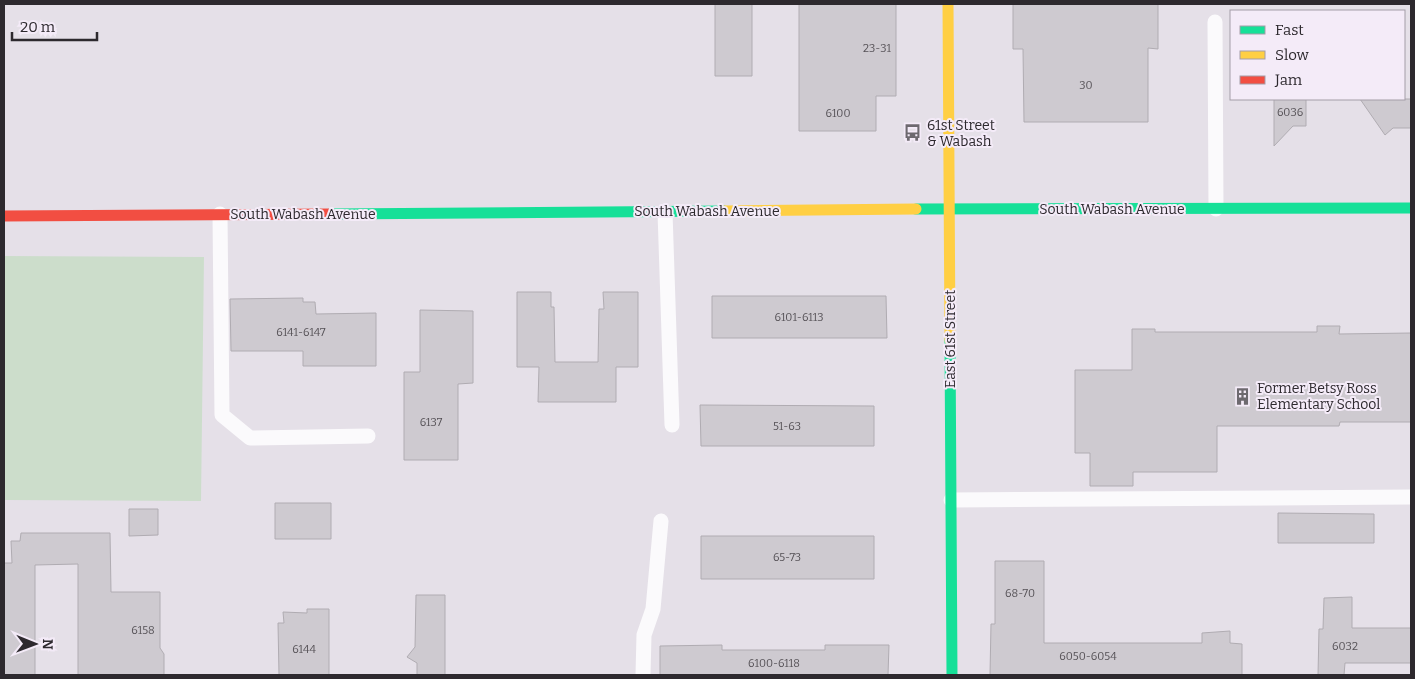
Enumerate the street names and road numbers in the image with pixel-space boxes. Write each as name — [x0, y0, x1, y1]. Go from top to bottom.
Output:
street label: South Wabash Avenue — [1039, 201, 1185, 218]
street label: South Wabash Avenue — [634, 203, 780, 220]
street label: South Wabash Avenue — [230, 206, 376, 223]
street label: East 61st Street — [942, 290, 959, 388]

